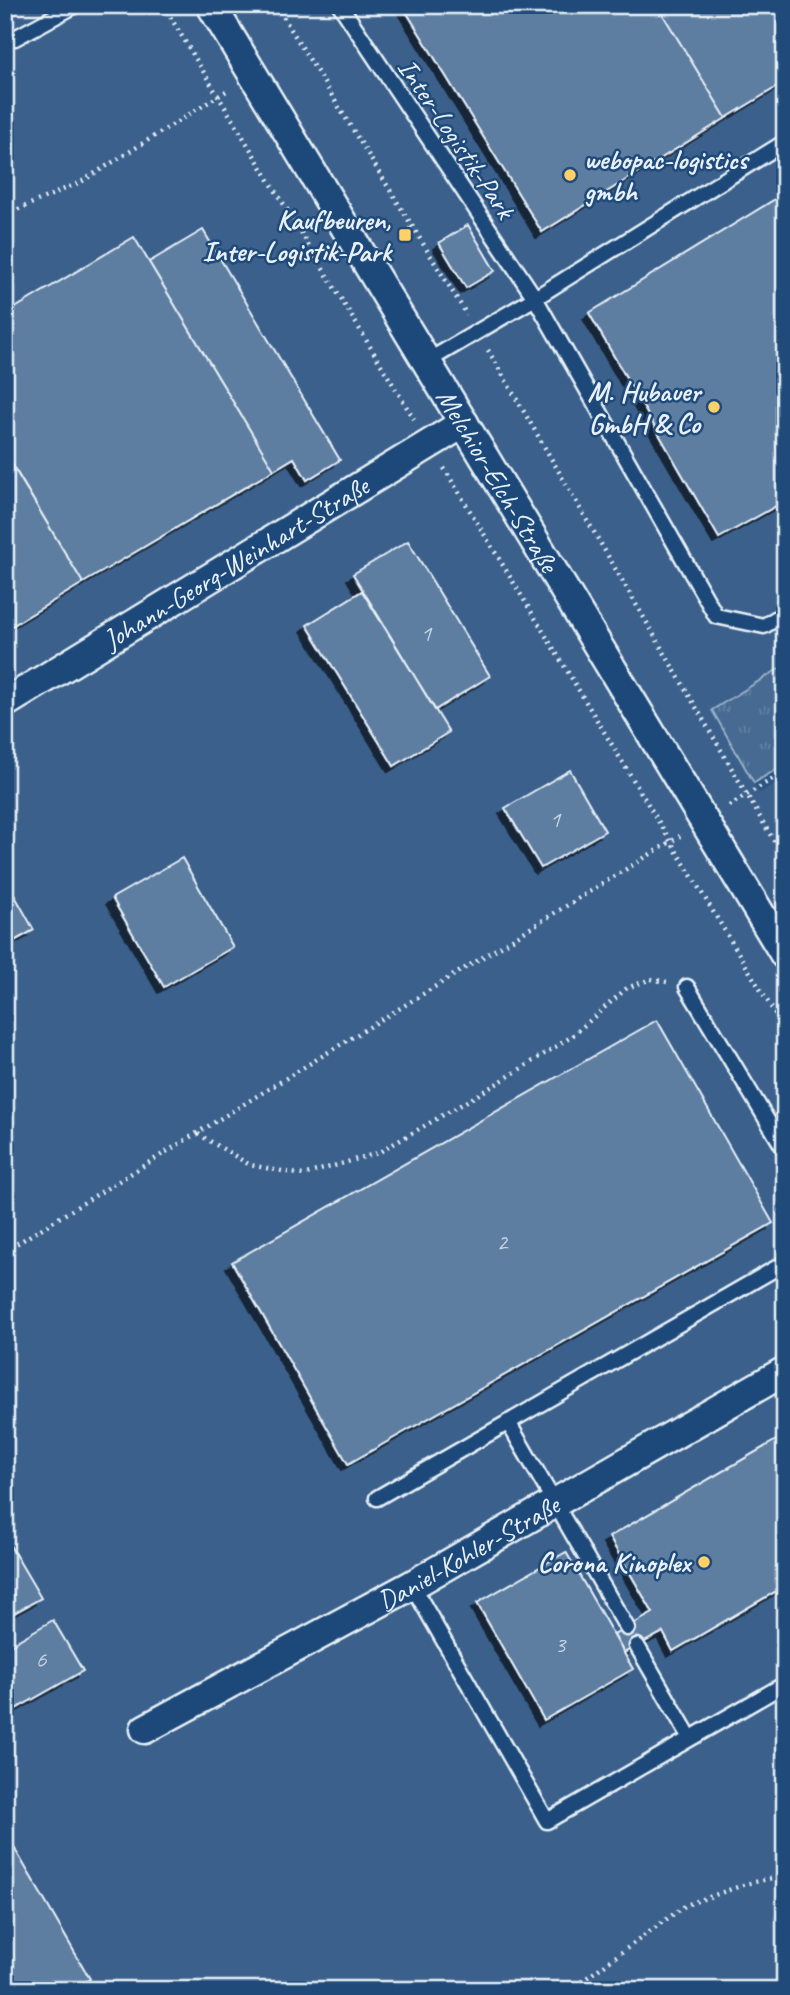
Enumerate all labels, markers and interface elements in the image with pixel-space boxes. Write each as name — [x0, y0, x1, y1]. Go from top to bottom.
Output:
street label: Inter-Logistik-Park — [390, 51, 524, 227]
place label: webopac-logistics gmbh — [584, 142, 750, 209]
marker: webopac-logistics gmbh — [562, 167, 578, 183]
place label: Kaufbeuren, Inter-Logistik-Park — [202, 202, 394, 269]
marker: Kaufbeuren, Inter-Logistik-Park — [397, 227, 413, 243]
place label: M. Hubauer GmbH & Co — [587, 374, 703, 441]
street label: Melchior-Elch-Straße — [429, 382, 567, 580]
marker: M. Hubauer GmbH & Co — [706, 399, 722, 415]
street label: Johann-Georg-Weinhart-Straße — [95, 468, 377, 658]
house number: 1 — [421, 618, 433, 648]
house number: 1 — [550, 804, 562, 834]
house number: 2 — [497, 1227, 510, 1257]
street label: Daniel-Kohler-Straße — [371, 1486, 567, 1619]
place label: Corona Kinoplex — [537, 1545, 692, 1580]
marker: Corona Kinoplex — [696, 1554, 712, 1570]
house number: 3 — [555, 1629, 568, 1659]
house number: 6 — [36, 1644, 48, 1674]

